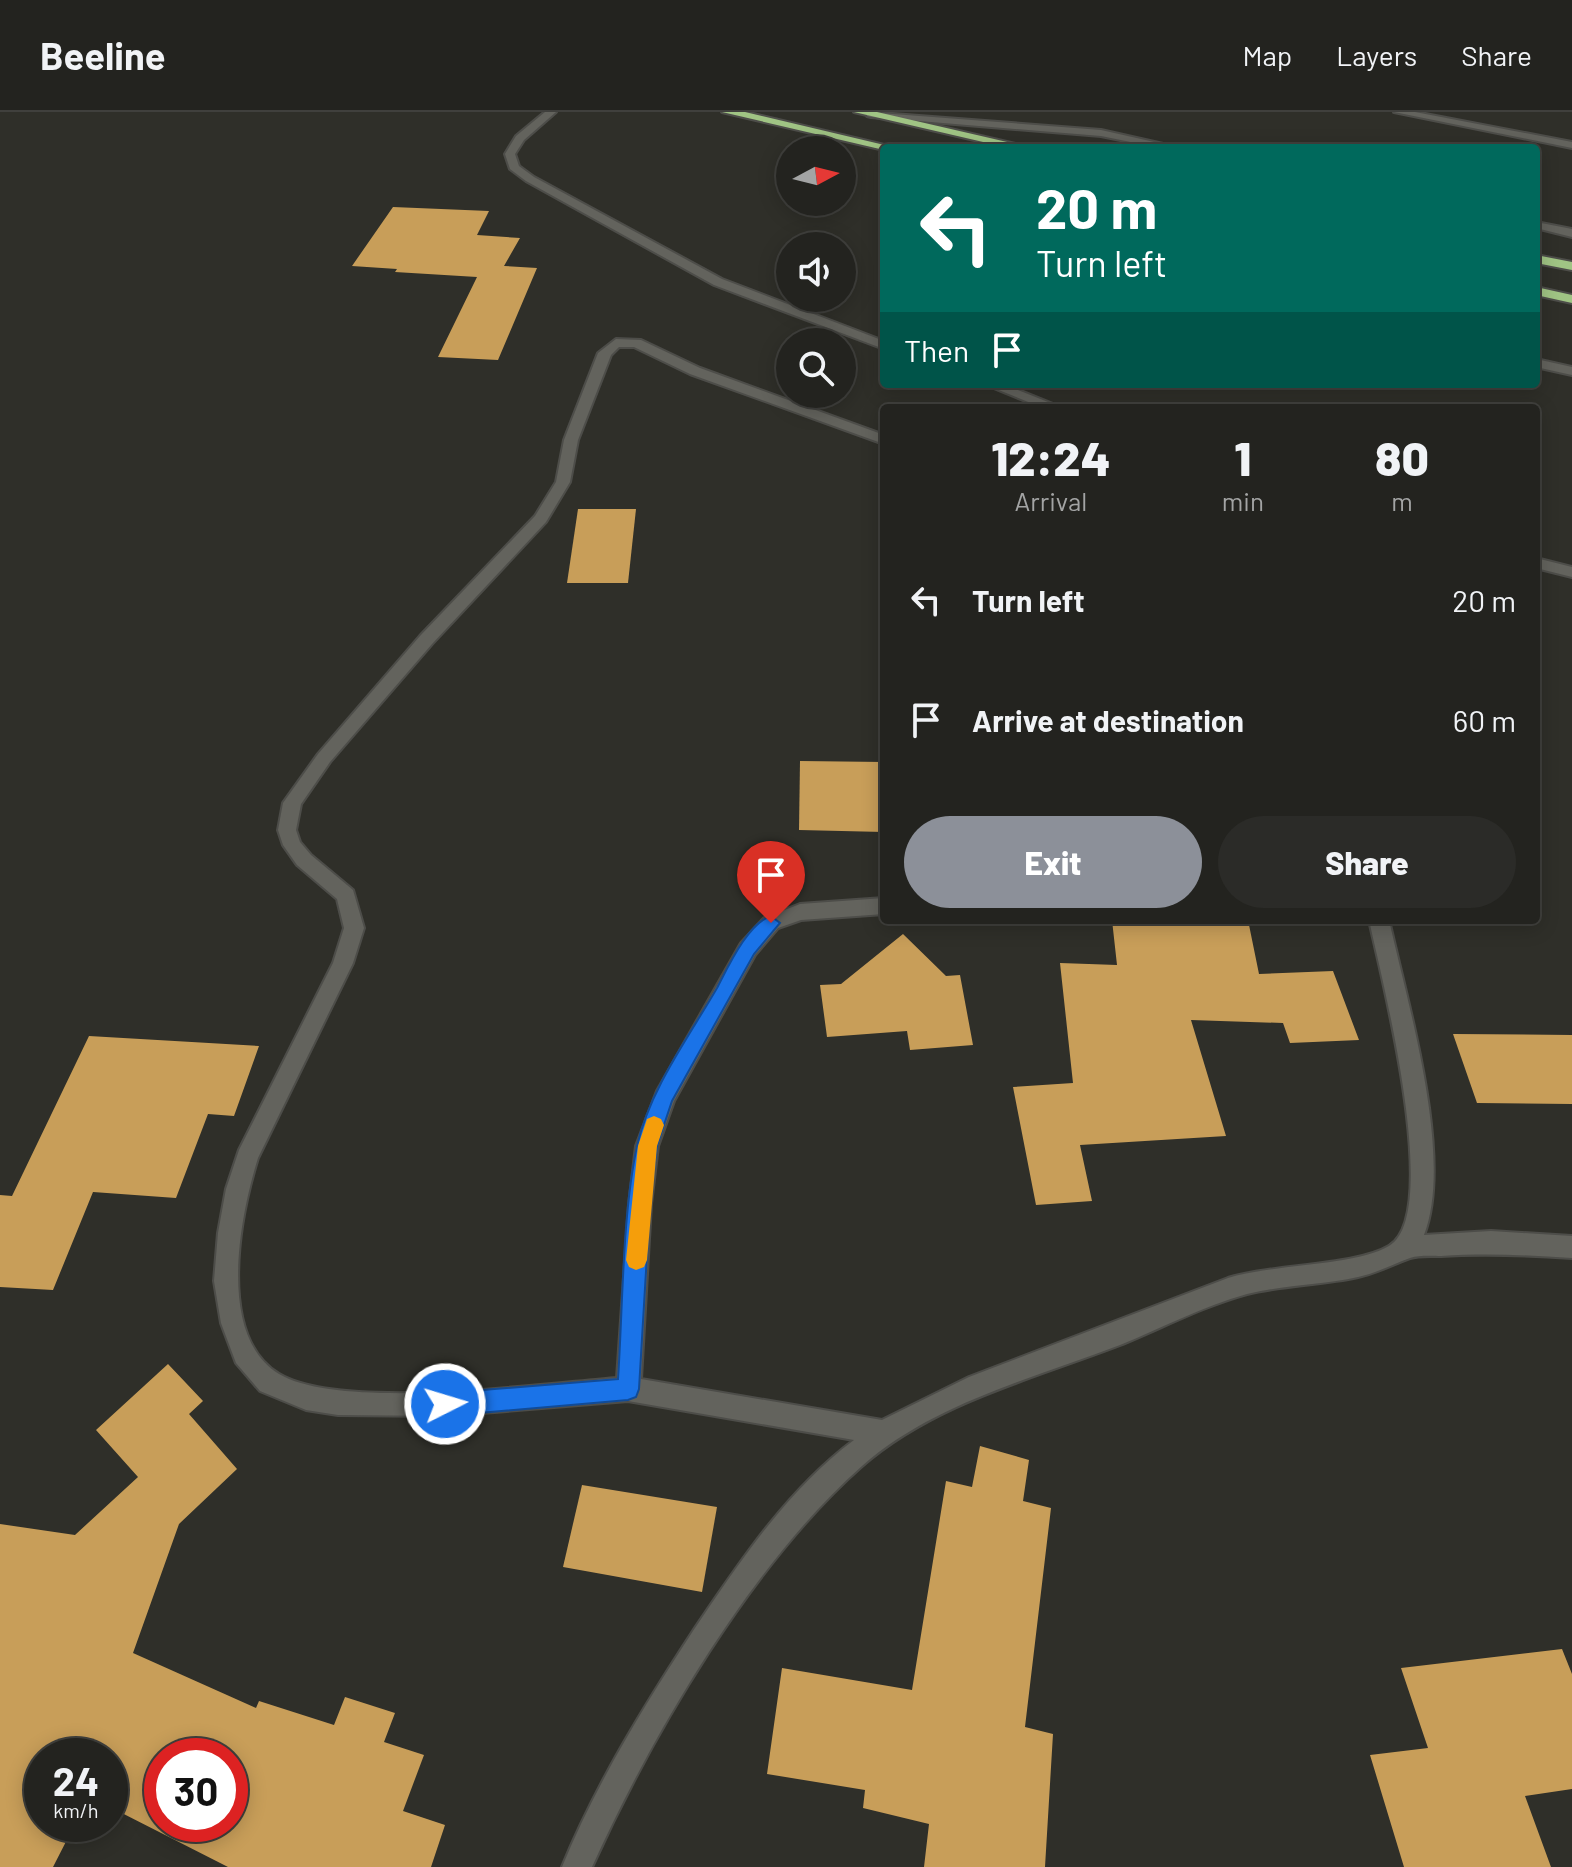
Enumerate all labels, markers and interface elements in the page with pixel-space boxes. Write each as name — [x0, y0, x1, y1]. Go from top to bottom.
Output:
text: Beeline — [40, 32, 165, 78]
text: Map — [1242, 38, 1292, 72]
text: Layers — [1336, 38, 1417, 72]
text: Share — [1461, 38, 1532, 72]
north arrow — [776, 136, 856, 216]
map controls — [776, 136, 856, 408]
text: 20 m — [1036, 173, 1157, 240]
icon: left — [904, 176, 1008, 280]
button: sound — [776, 232, 856, 312]
text: Turn left — [1036, 241, 1167, 284]
button: search — [776, 328, 856, 408]
icon: arrive — [985, 328, 1029, 372]
text: Then — [904, 332, 969, 368]
text: 12:24 — [991, 428, 1111, 486]
text: 1 — [1234, 428, 1251, 486]
text: 80 — [1375, 428, 1429, 486]
text: Arrival — [1015, 485, 1087, 516]
text: min — [1222, 485, 1264, 516]
text: m — [1391, 485, 1413, 516]
icon: left — [904, 578, 948, 622]
text: Turn left — [972, 582, 1085, 618]
text: 20 m — [1452, 582, 1516, 618]
icon: arrive — [904, 698, 948, 742]
text: Arrive at destination — [972, 702, 1244, 738]
text: 60 m — [1453, 702, 1516, 738]
button: Exit — [904, 816, 1202, 908]
button: Share — [1218, 816, 1516, 908]
pin — [737, 841, 805, 923]
icon: arrive — [749, 853, 793, 897]
position arrow — [403, 1362, 487, 1446]
speed limit sign: 30 — [144, 1738, 248, 1842]
text: 24 — [53, 1756, 99, 1804]
text: km/h — [53, 1798, 99, 1822]

